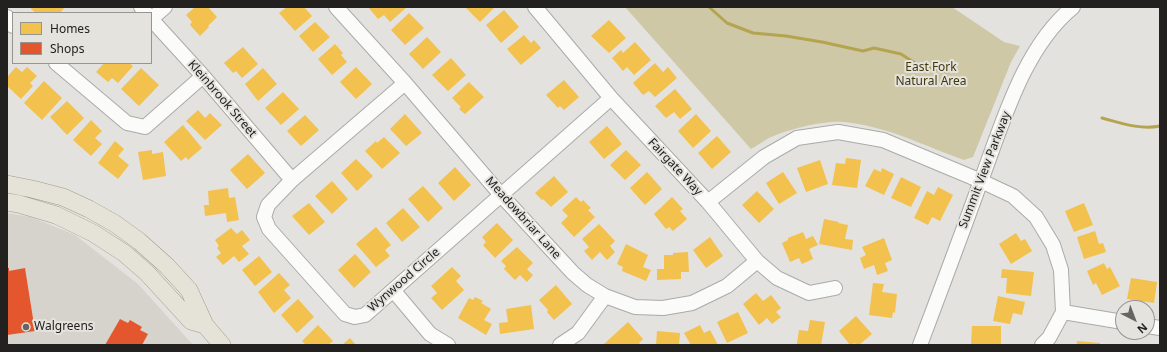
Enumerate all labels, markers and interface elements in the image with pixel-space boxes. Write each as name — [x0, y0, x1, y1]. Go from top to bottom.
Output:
legend — [12, 12, 152, 64]
text: Homes — [50, 20, 90, 37]
text: Shops — [50, 40, 84, 57]
street label: Kleinbrook Street — [185, 58, 259, 140]
park label: East Fork Natural Area — [895, 61, 967, 89]
street label: Summit View Parkway — [956, 110, 1014, 230]
street label: Fairgate Way — [645, 135, 705, 199]
street label: Meadowbriar Lane — [482, 174, 564, 262]
street label: Wynwood Circle — [365, 245, 443, 315]
north arrow — [1115, 300, 1155, 340]
place label: Walgreens — [34, 320, 94, 334]
text: N — [1134, 320, 1151, 337]
marker: Walgreens — [21, 322, 31, 332]

